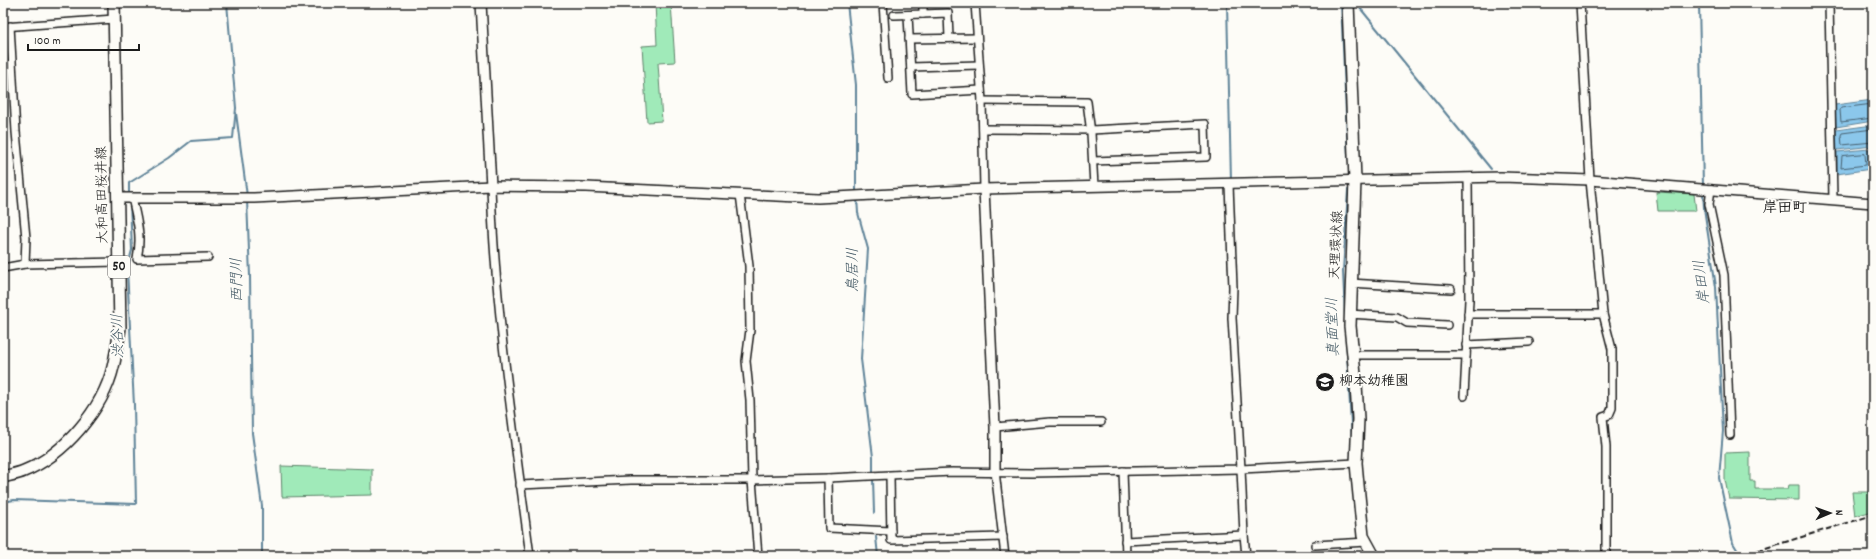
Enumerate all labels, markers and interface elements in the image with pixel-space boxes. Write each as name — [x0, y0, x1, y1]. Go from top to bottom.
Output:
scale bar — [28, 26, 139, 52]
text: 100 m — [34, 33, 61, 50]
street label: 大和高田桜井線 — [92, 146, 114, 244]
district label: 岸田町 — [1762, 198, 1808, 220]
street label: 天理環状線 — [1325, 210, 1349, 280]
water label: 鳥居川 — [843, 247, 865, 293]
road number: 50 — [108, 256, 130, 278]
water label: 西門川 — [227, 257, 249, 303]
water label: 岸田川 — [1689, 258, 1717, 306]
water label: 真面堂川 — [1322, 297, 1346, 357]
water label: 渋谷川 — [107, 313, 131, 359]
school or university icon: 柳本幼稚園 — [1314, 371, 1336, 393]
place label: 柳本幼稚園 — [1339, 372, 1409, 392]
north arrow — [1810, 493, 1850, 533]
text: N — [1830, 510, 1846, 516]

